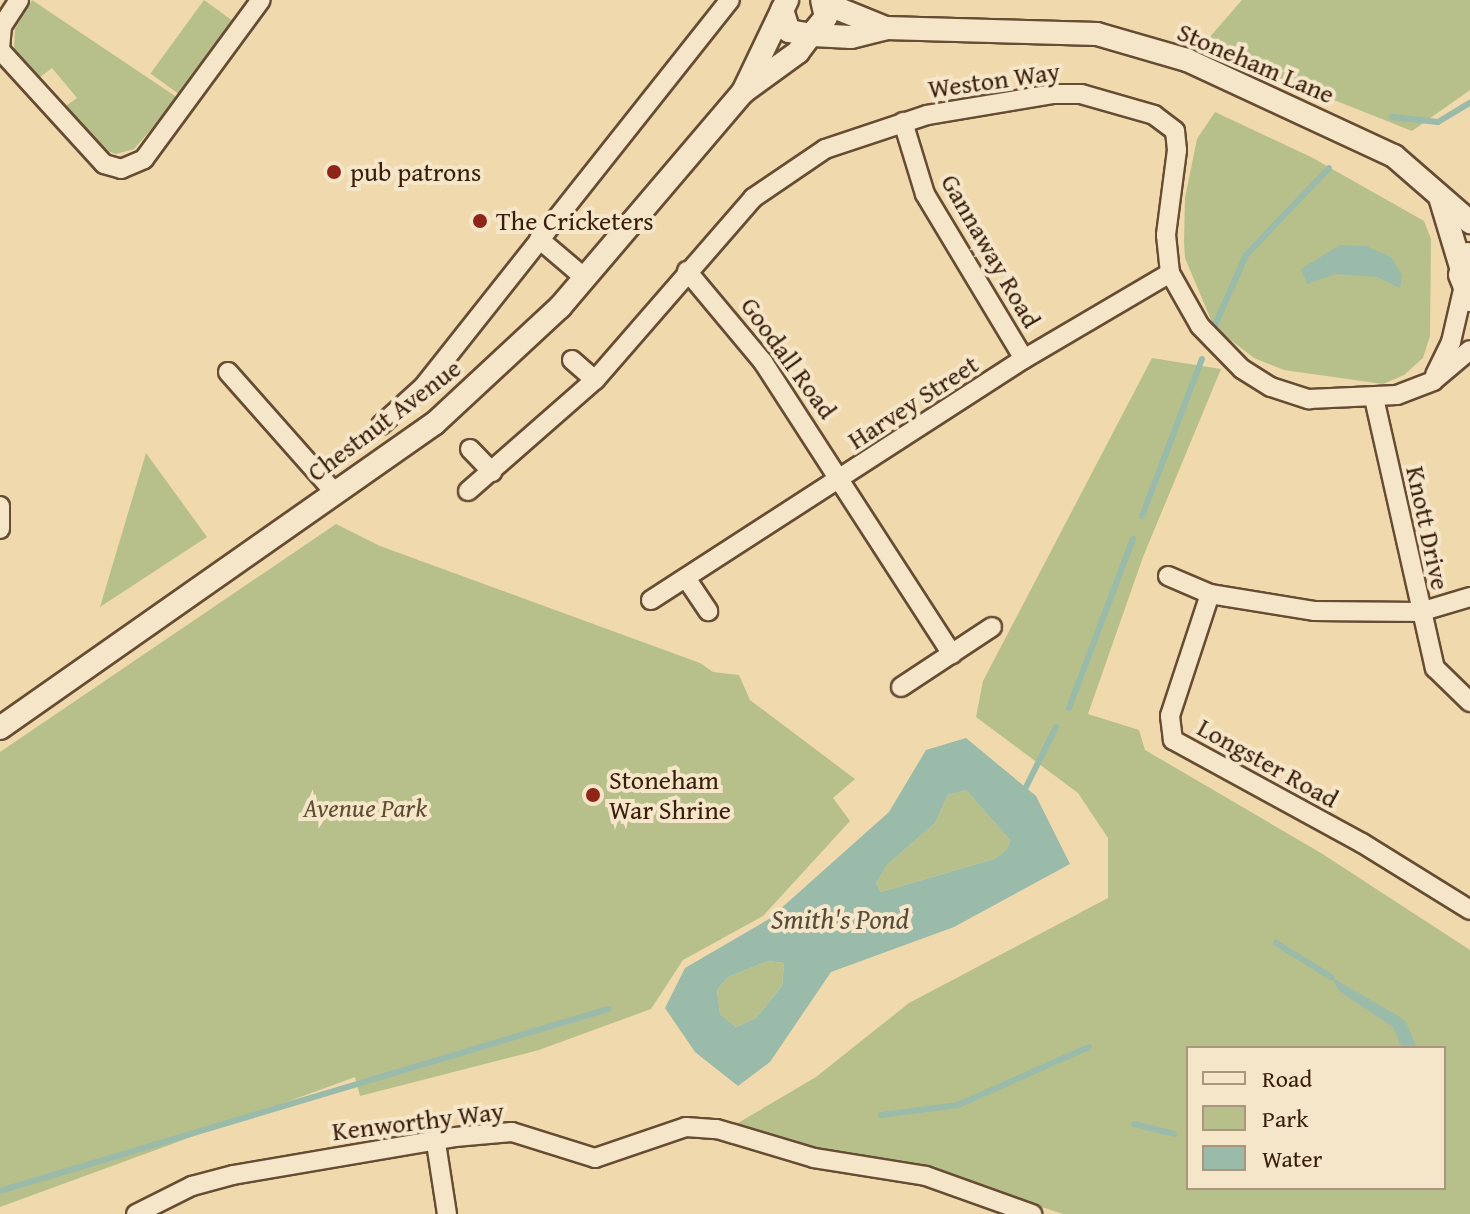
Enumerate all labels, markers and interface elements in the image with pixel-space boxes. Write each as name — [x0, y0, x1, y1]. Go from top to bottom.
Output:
street label: Stoneham Lane — [1173, 16, 1339, 110]
street label: Weston Way — [926, 55, 1062, 105]
place label: pub patrons — [350, 156, 481, 188]
marker: pub patrons — [325, 163, 343, 181]
street label: Gannaway Road — [934, 169, 1048, 333]
place label: The Cricketers — [496, 205, 654, 237]
marker: The Cricketers — [471, 212, 489, 230]
street label: Goodall Road — [734, 291, 844, 425]
street label: Harvey Street — [842, 348, 984, 456]
street label: Chestnut Avenue — [301, 352, 467, 488]
street label: Knott Drive — [1400, 463, 1456, 593]
street label: Longster Road — [1192, 712, 1344, 814]
place label: Stoneham War Shrine — [609, 764, 731, 826]
marker: Stoneham War Shrine — [584, 786, 602, 804]
park label: Avenue Park — [303, 792, 427, 824]
water label: Smith's Pond — [771, 902, 909, 936]
legend — [1186, 1046, 1446, 1190]
text: Road — [1262, 1061, 1312, 1096]
street label: Kenworthy Way — [330, 1095, 506, 1147]
text: Park — [1262, 1101, 1308, 1136]
text: Water — [1262, 1141, 1322, 1176]

